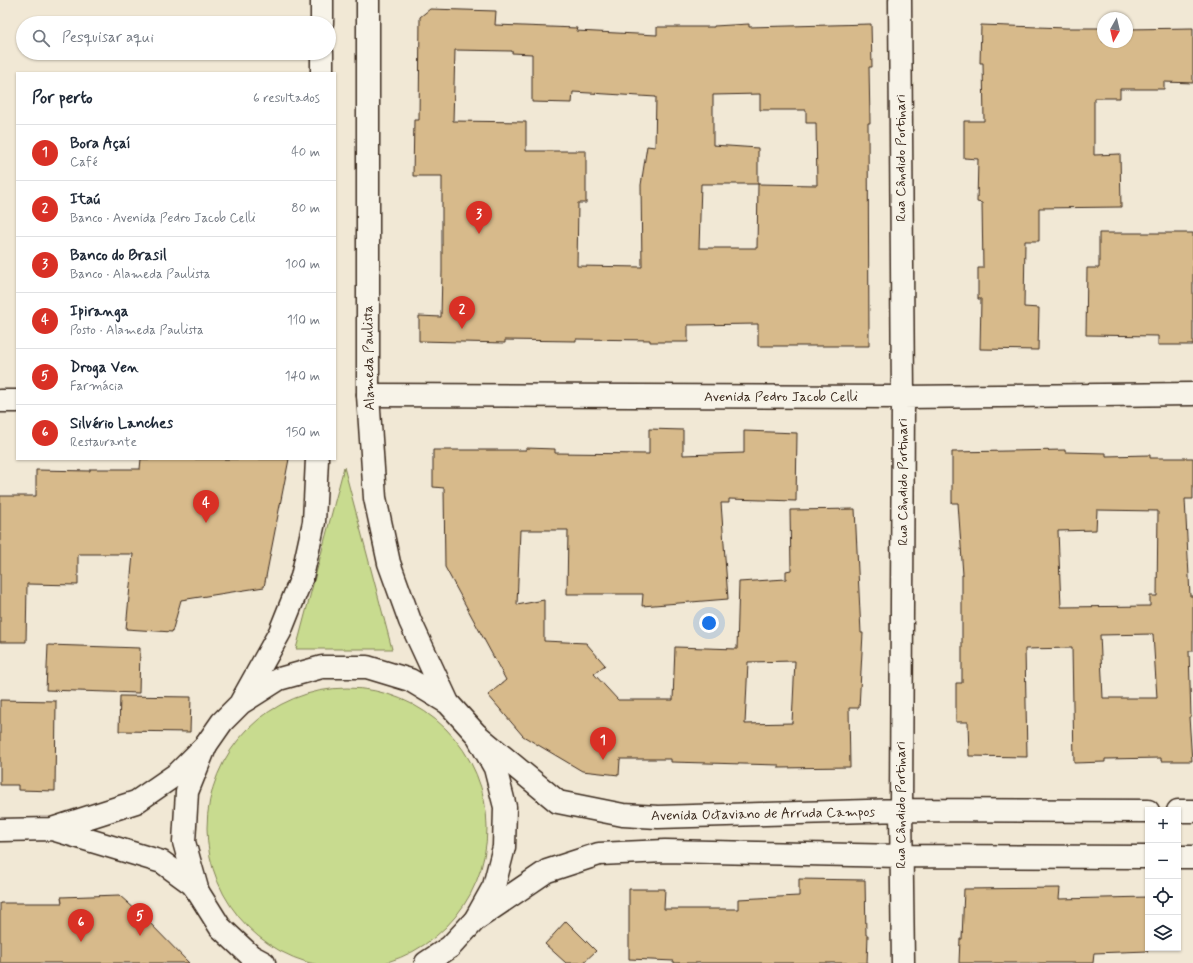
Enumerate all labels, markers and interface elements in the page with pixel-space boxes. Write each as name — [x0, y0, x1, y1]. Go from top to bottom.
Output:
north arrow — [1097, 12, 1133, 48]
search box — [16, 16, 336, 60]
icon: search — [30, 27, 52, 49]
text: Pesquisar aqui — [62, 28, 154, 48]
text: Por perto — [32, 87, 93, 109]
text: 6 resultados — [253, 90, 320, 107]
street label: Rua Cândido Portinari — [892, 94, 910, 222]
text: Bora Açaí — [70, 134, 131, 154]
text: 1 — [42, 144, 48, 161]
text: 40 m — [291, 144, 320, 161]
text: Café — [70, 154, 97, 171]
text: Itaú — [70, 190, 100, 210]
text: 2 — [42, 200, 48, 217]
text: 80 m — [291, 200, 320, 217]
pin: 3 — [466, 201, 492, 234]
text: Banco · Avenida Pedro Jacob Celli — [70, 210, 256, 227]
text: Banco do Brasil — [70, 246, 167, 266]
text: 3 — [42, 256, 48, 273]
text: 100 m — [285, 256, 320, 273]
text: Banco · Alameda Paulista — [70, 266, 211, 283]
pin: 2 — [449, 296, 475, 329]
text: Ipiranga — [70, 302, 128, 322]
street label: Alameda Paulista — [359, 305, 379, 411]
text: 4 — [41, 312, 49, 329]
text: 110 m — [287, 312, 320, 329]
text: Posto · Alameda Paulista — [70, 322, 204, 339]
text: Droga Ven — [70, 358, 139, 378]
text: 5 — [41, 368, 49, 385]
text: 140 m — [285, 368, 320, 385]
text: Farmácia — [70, 378, 123, 395]
street label: Avenida Pedro Jacob Celli — [704, 388, 858, 406]
text: Silvério Lanches — [70, 414, 173, 434]
street label: Rua Cândido Portinari — [894, 418, 912, 546]
text: 6 — [42, 424, 48, 441]
text: 150 m — [286, 424, 320, 441]
text: Restaurante — [70, 434, 137, 451]
pin: 4 — [193, 490, 219, 523]
your location — [699, 613, 719, 633]
pin: 1 — [590, 727, 616, 760]
street label: Rua Cândido Portinari — [892, 741, 910, 869]
street label: Avenida Octaviano de Arruda Campos — [651, 803, 875, 825]
map controls — [1145, 807, 1181, 951]
button: + — [1145, 807, 1181, 843]
button: − — [1145, 843, 1181, 879]
button: locate — [1145, 879, 1181, 915]
pin: 5 — [127, 903, 153, 936]
pin: 6 — [68, 909, 94, 942]
button: layers — [1145, 915, 1181, 951]

